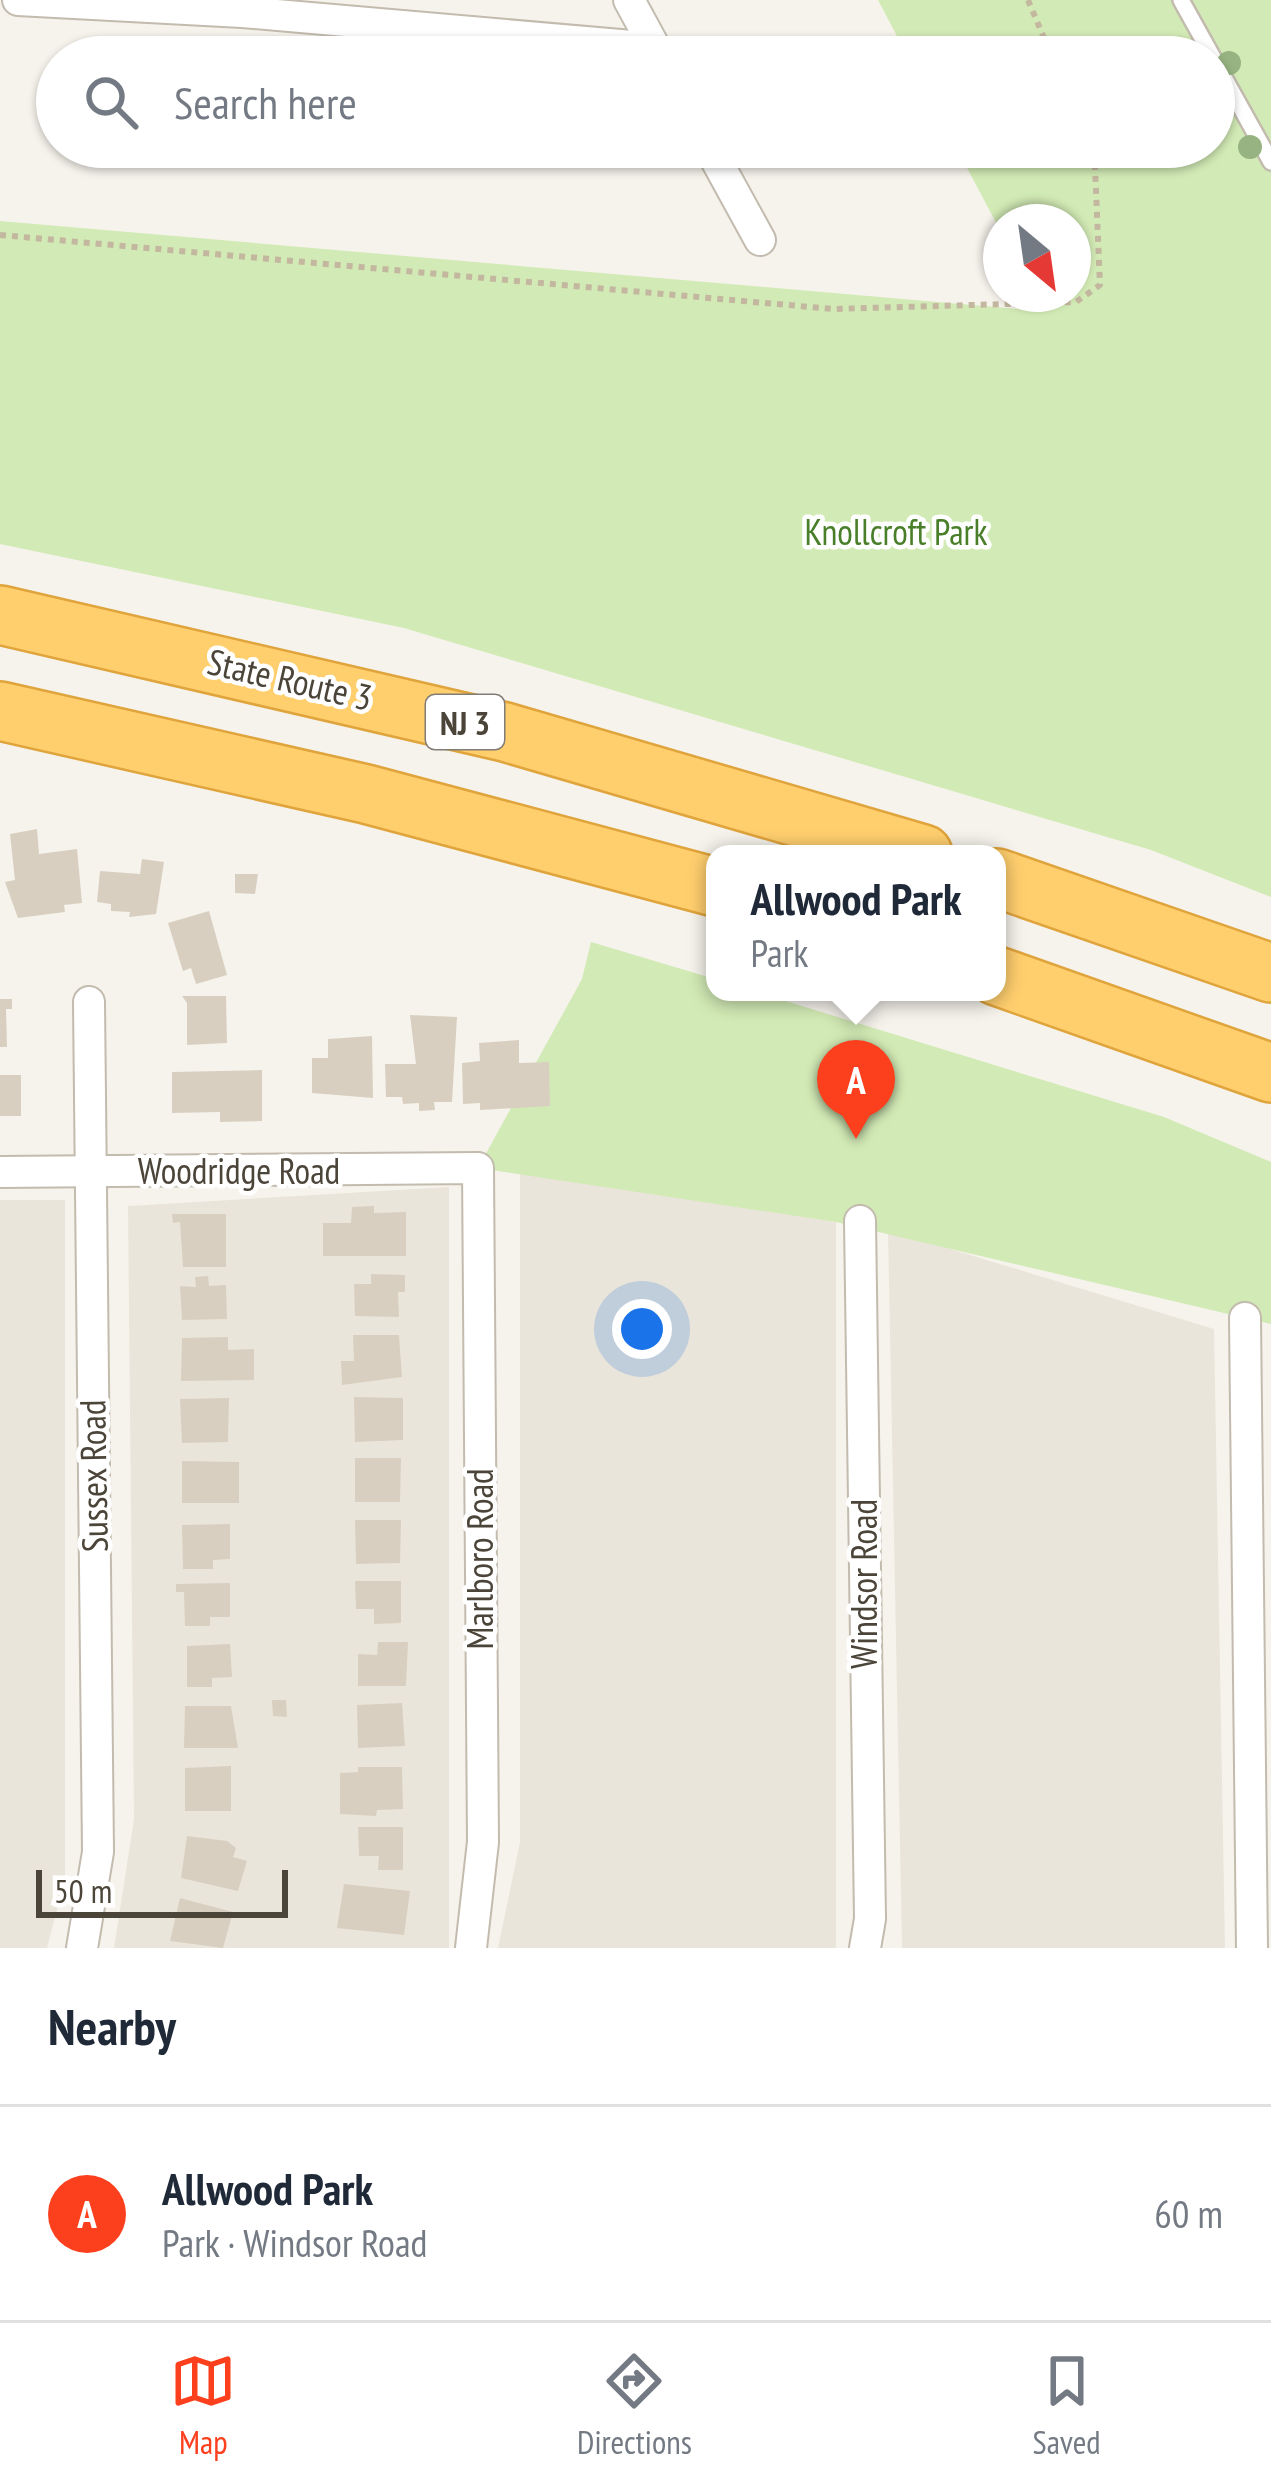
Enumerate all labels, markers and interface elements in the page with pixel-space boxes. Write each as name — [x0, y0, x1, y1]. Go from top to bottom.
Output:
search box — [36, 36, 1235, 168]
icon: search — [78, 69, 144, 135]
text: Search here — [174, 73, 357, 131]
north arrow — [983, 204, 1091, 312]
park label: Knollcroft Park — [805, 508, 987, 555]
street label: State Route 3 — [203, 637, 377, 721]
road number: NJ 3 — [426, 695, 504, 749]
popup — [706, 845, 1006, 1001]
text: Allwood Park — [751, 869, 961, 927]
text: Park — [751, 927, 808, 978]
pin: A — [817, 1040, 895, 1139]
street label: Woodridge Road — [138, 1147, 340, 1194]
your location — [612, 1299, 672, 1359]
street label: Sussex Road — [68, 1399, 118, 1553]
street label: Marlboro Road — [456, 1468, 503, 1650]
street label: Windsor Road — [840, 1499, 887, 1669]
scale bar — [36, 1864, 288, 1917]
text: 50 m — [54, 1869, 112, 1912]
text: Nearby — [48, 1993, 176, 2059]
text: Allwood Park — [162, 2159, 373, 2217]
text: A — [77, 2188, 97, 2239]
text: 60 m — [1154, 2188, 1223, 2239]
text: Park · Windsor Road — [162, 2217, 427, 2268]
tab: Map — [170, 2348, 236, 2463]
tab: Directions — [577, 2348, 692, 2463]
tab: Saved — [1033, 2348, 1101, 2463]

